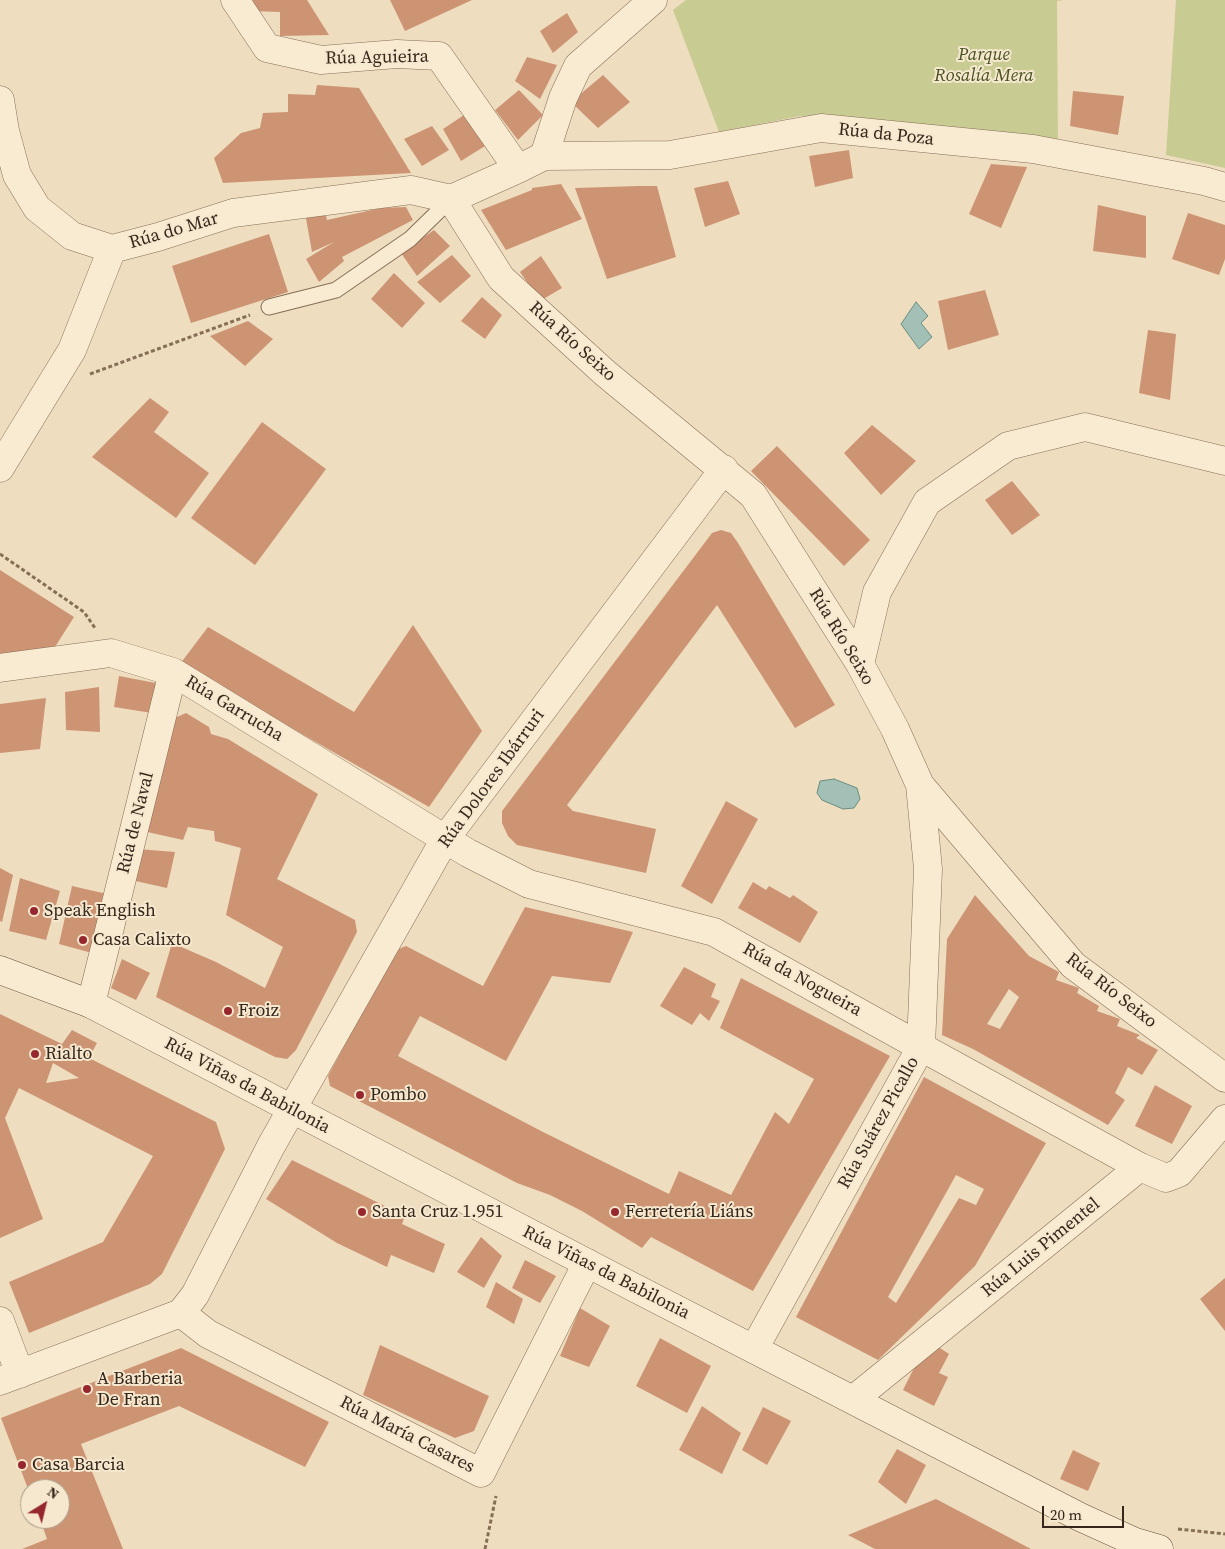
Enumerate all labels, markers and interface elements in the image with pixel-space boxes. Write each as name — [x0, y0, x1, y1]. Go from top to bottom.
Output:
park label: Parque Rosalía Mera — [934, 44, 1034, 86]
street label: Rúa Aguieira — [325, 46, 429, 70]
street label: Rúa da Poza — [837, 119, 935, 151]
street label: Rúa do Mar — [127, 208, 221, 254]
street label: Rúa Río Seixo — [524, 297, 620, 387]
street label: Rúa Río Seixo — [804, 585, 878, 689]
street label: Rúa Garrucha — [181, 671, 287, 747]
street label: Rúa Dolores Ibárruri — [434, 705, 550, 853]
street label: Rúa de Naval — [113, 770, 159, 876]
place label: Speak English — [44, 900, 156, 922]
marker: Speak English — [28, 905, 40, 917]
place label: Casa Calixto — [93, 929, 191, 951]
marker: Casa Calixto — [77, 934, 89, 946]
street label: Rúa da Nogueira — [739, 938, 865, 1022]
street label: Rúa Río Seixo — [1061, 949, 1161, 1033]
place label: Froiz — [238, 1000, 279, 1022]
marker: Froiz — [222, 1005, 234, 1017]
street label: Rúa Viñas da Babilonia — [160, 1033, 334, 1139]
place label: Rialto — [45, 1043, 92, 1065]
marker: Rialto — [29, 1048, 41, 1060]
street label: Rúa Suárez Picallo — [834, 1053, 924, 1193]
place label: Pombo — [370, 1084, 427, 1106]
marker: Pombo — [354, 1089, 366, 1101]
street label: Rúa Luis Pimentel — [977, 1194, 1105, 1302]
place label: Santa Cruz 1.951 — [372, 1201, 504, 1223]
place label: Ferretería Liáns — [625, 1201, 753, 1223]
marker: Santa Cruz 1.951 — [356, 1206, 368, 1218]
marker: Ferretería Liáns — [609, 1206, 621, 1218]
street label: Rúa Viñas da Babilonia — [519, 1221, 693, 1325]
place label: A Barberia De Fran — [97, 1368, 183, 1410]
marker: A Barberia De Fran — [81, 1383, 93, 1395]
street label: Rúa María Casares — [336, 1392, 478, 1478]
place label: Casa Barcia — [32, 1454, 125, 1476]
marker: Casa Barcia — [16, 1459, 28, 1471]
north arrow — [20, 1479, 70, 1529]
text: N — [43, 1482, 63, 1504]
scale bar — [1045, 1496, 1128, 1528]
text: 20 m — [1050, 1504, 1082, 1525]

